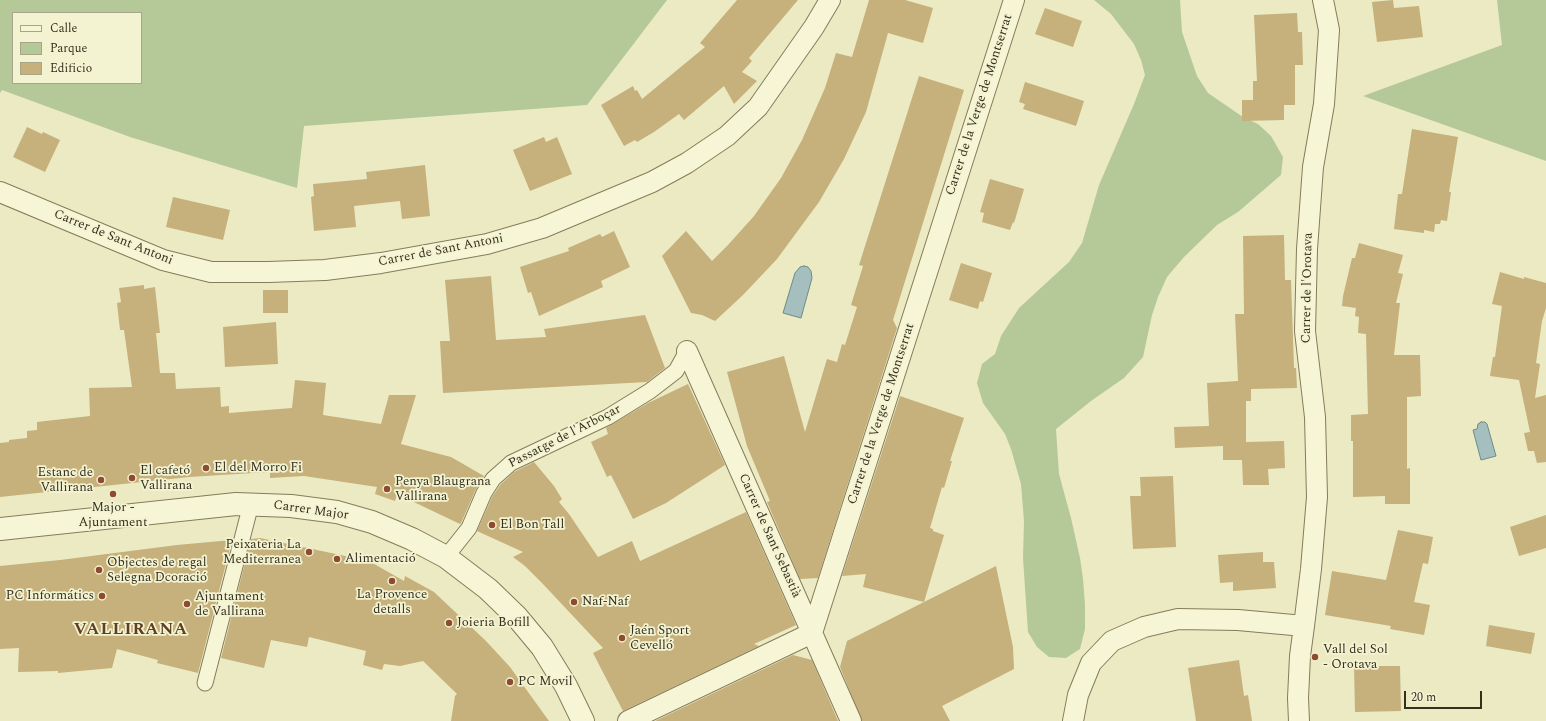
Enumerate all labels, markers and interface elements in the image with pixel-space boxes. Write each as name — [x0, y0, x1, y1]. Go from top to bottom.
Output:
legend — [12, 12, 142, 84]
street label: Carrer de la Verge de Montserrat — [943, 12, 1017, 198]
text: Calle — [50, 19, 77, 38]
text: Parque — [50, 39, 87, 58]
text: Edificio — [50, 59, 92, 78]
street label: Carrer de Sant Antoni — [51, 207, 175, 269]
street label: Carrer de Sant Antoni — [377, 231, 505, 271]
street label: Carrer de l'Orotava — [1299, 232, 1317, 344]
street label: Carrer de la Verge de Montserrat — [845, 321, 919, 507]
street label: Passatge de l'Arboçar — [506, 402, 624, 472]
place label: El del Morro Fi — [214, 460, 302, 476]
place label: El cafetó Vallirana — [140, 463, 192, 494]
marker: El del Morro Fi — [201, 463, 211, 473]
place label: Estanc de Vallirana — [37, 465, 93, 496]
street label: Carrer de Sant Sebastià — [735, 472, 803, 600]
marker: El cafetó Vallirana — [127, 473, 137, 483]
place label: Penya Blaugrana Vallirana — [395, 474, 491, 505]
marker: Estanc de Vallirana — [96, 475, 106, 485]
marker: Penya Blaugrana Vallirana — [382, 484, 392, 494]
marker: Major - Ajuntament — [108, 489, 118, 499]
street label: Carrer Major — [272, 498, 350, 524]
place label: Major - Ajuntament — [78, 500, 148, 531]
place label: El Bon Tall — [500, 517, 564, 533]
marker: El Bon Tall — [487, 520, 497, 530]
place label: Peixateria La Mediterranea — [223, 537, 301, 568]
marker: Peixateria La Mediterranea — [304, 547, 314, 557]
place label: Alimentació — [345, 551, 416, 567]
marker: Alimentació — [332, 554, 342, 564]
place label: Objectes de regal Selegna Dcoració — [107, 555, 207, 586]
marker: Objectes de regal Selegna Dcoració — [94, 565, 104, 575]
marker: La Provence detalls — [387, 576, 397, 586]
place label: La Provence detalls — [357, 587, 427, 618]
place label: PC Informátics — [6, 588, 94, 604]
place label: Ajuntament de Vallirana — [195, 589, 264, 620]
marker: PC Informátics — [97, 591, 107, 601]
place label: Naf-Naf — [582, 594, 628, 610]
marker: Naf-Naf — [569, 597, 579, 607]
marker: Ajuntament de Vallirana — [182, 599, 192, 609]
place label: Joieria Bofill — [457, 615, 530, 631]
marker: Joieria Bofill — [444, 618, 454, 628]
district label: VALLIRANA — [74, 621, 188, 641]
place label: Jaén Sport Cevelló — [630, 623, 689, 654]
marker: Jaén Sport Cevelló — [617, 633, 627, 643]
place label: Vall del Sol - Orotava — [1323, 642, 1388, 673]
marker: Vall del Sol - Orotava — [1310, 652, 1320, 662]
place label: PC Movil — [518, 674, 573, 690]
marker: PC Movil — [505, 677, 515, 687]
scale bar — [1406, 683, 1484, 709]
text: 20 m — [1411, 688, 1436, 707]

